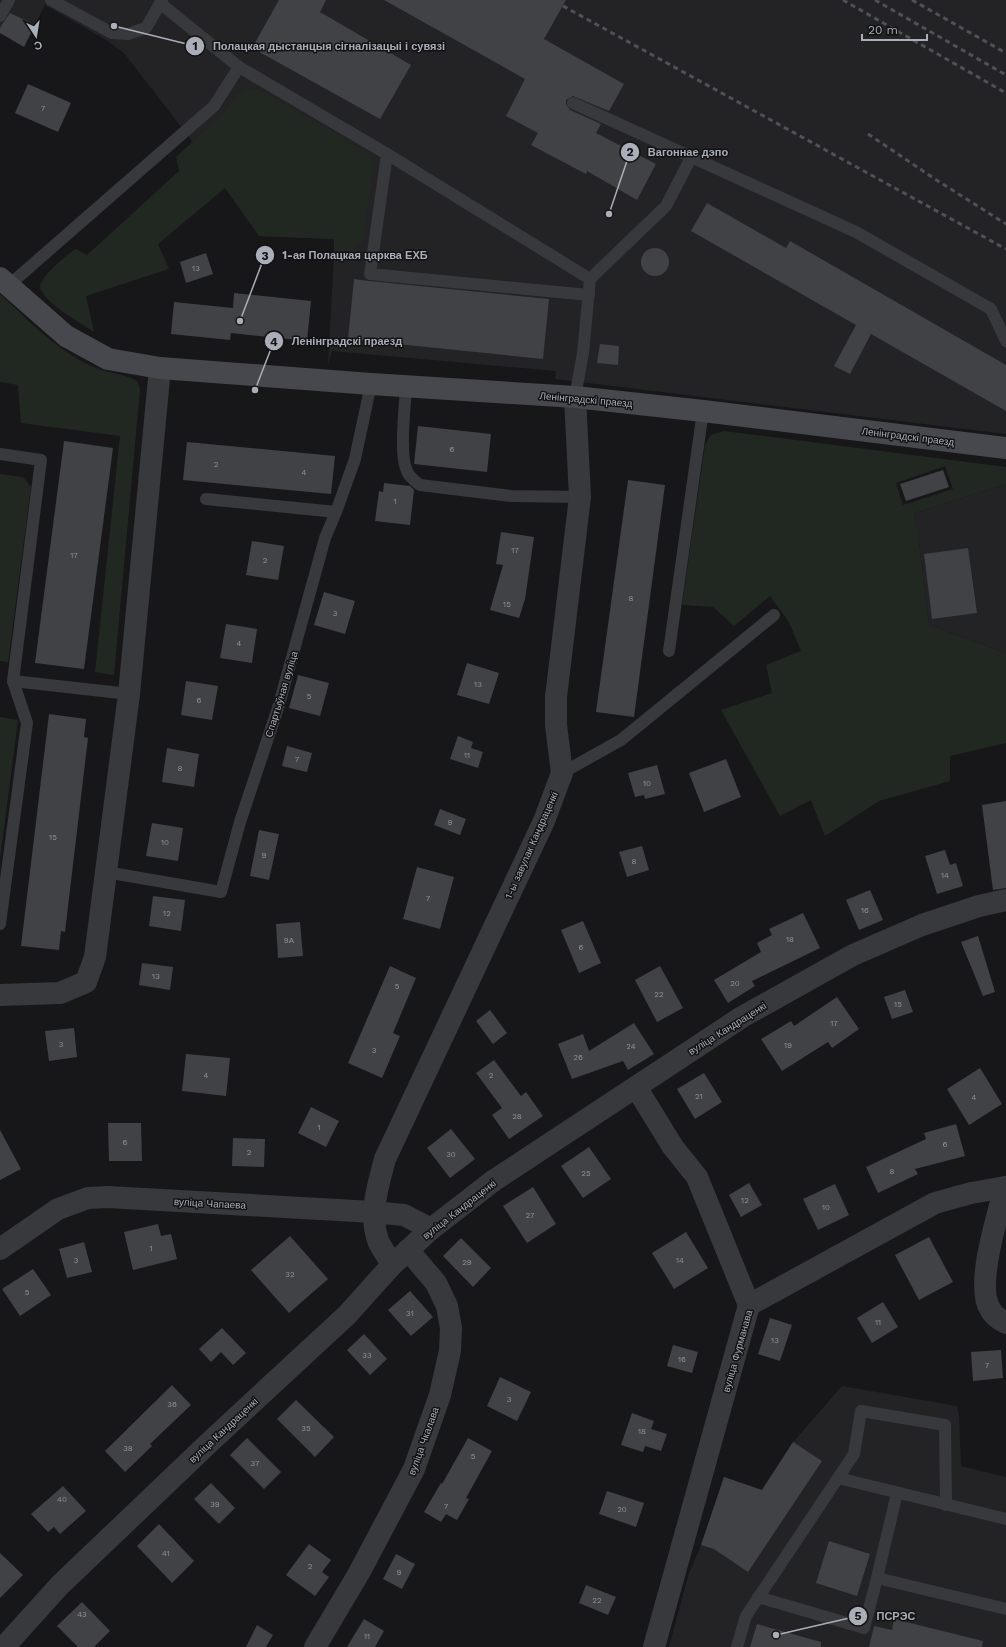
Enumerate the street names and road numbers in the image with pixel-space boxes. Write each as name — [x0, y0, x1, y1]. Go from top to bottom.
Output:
street label: Ленінградскі праезд — [539, 390, 633, 409]
street label: Ленінградскі праезд — [861, 425, 955, 448]
street label: Спартыўная вуліца — [263, 649, 300, 739]
street label: 1-ы завулак Кандраценкі — [503, 790, 560, 900]
street label: вуліца Кандраценкі — [686, 1000, 768, 1057]
street label: вуліца Кандраценкі — [421, 1177, 498, 1241]
street label: вуліца Чапаева — [174, 1196, 247, 1211]
street label: вуліца Фурманава — [720, 1308, 755, 1393]
street label: вуліца Кандраценкі — [187, 1396, 260, 1465]
street label: вуліца Чкалава — [406, 1405, 441, 1477]

